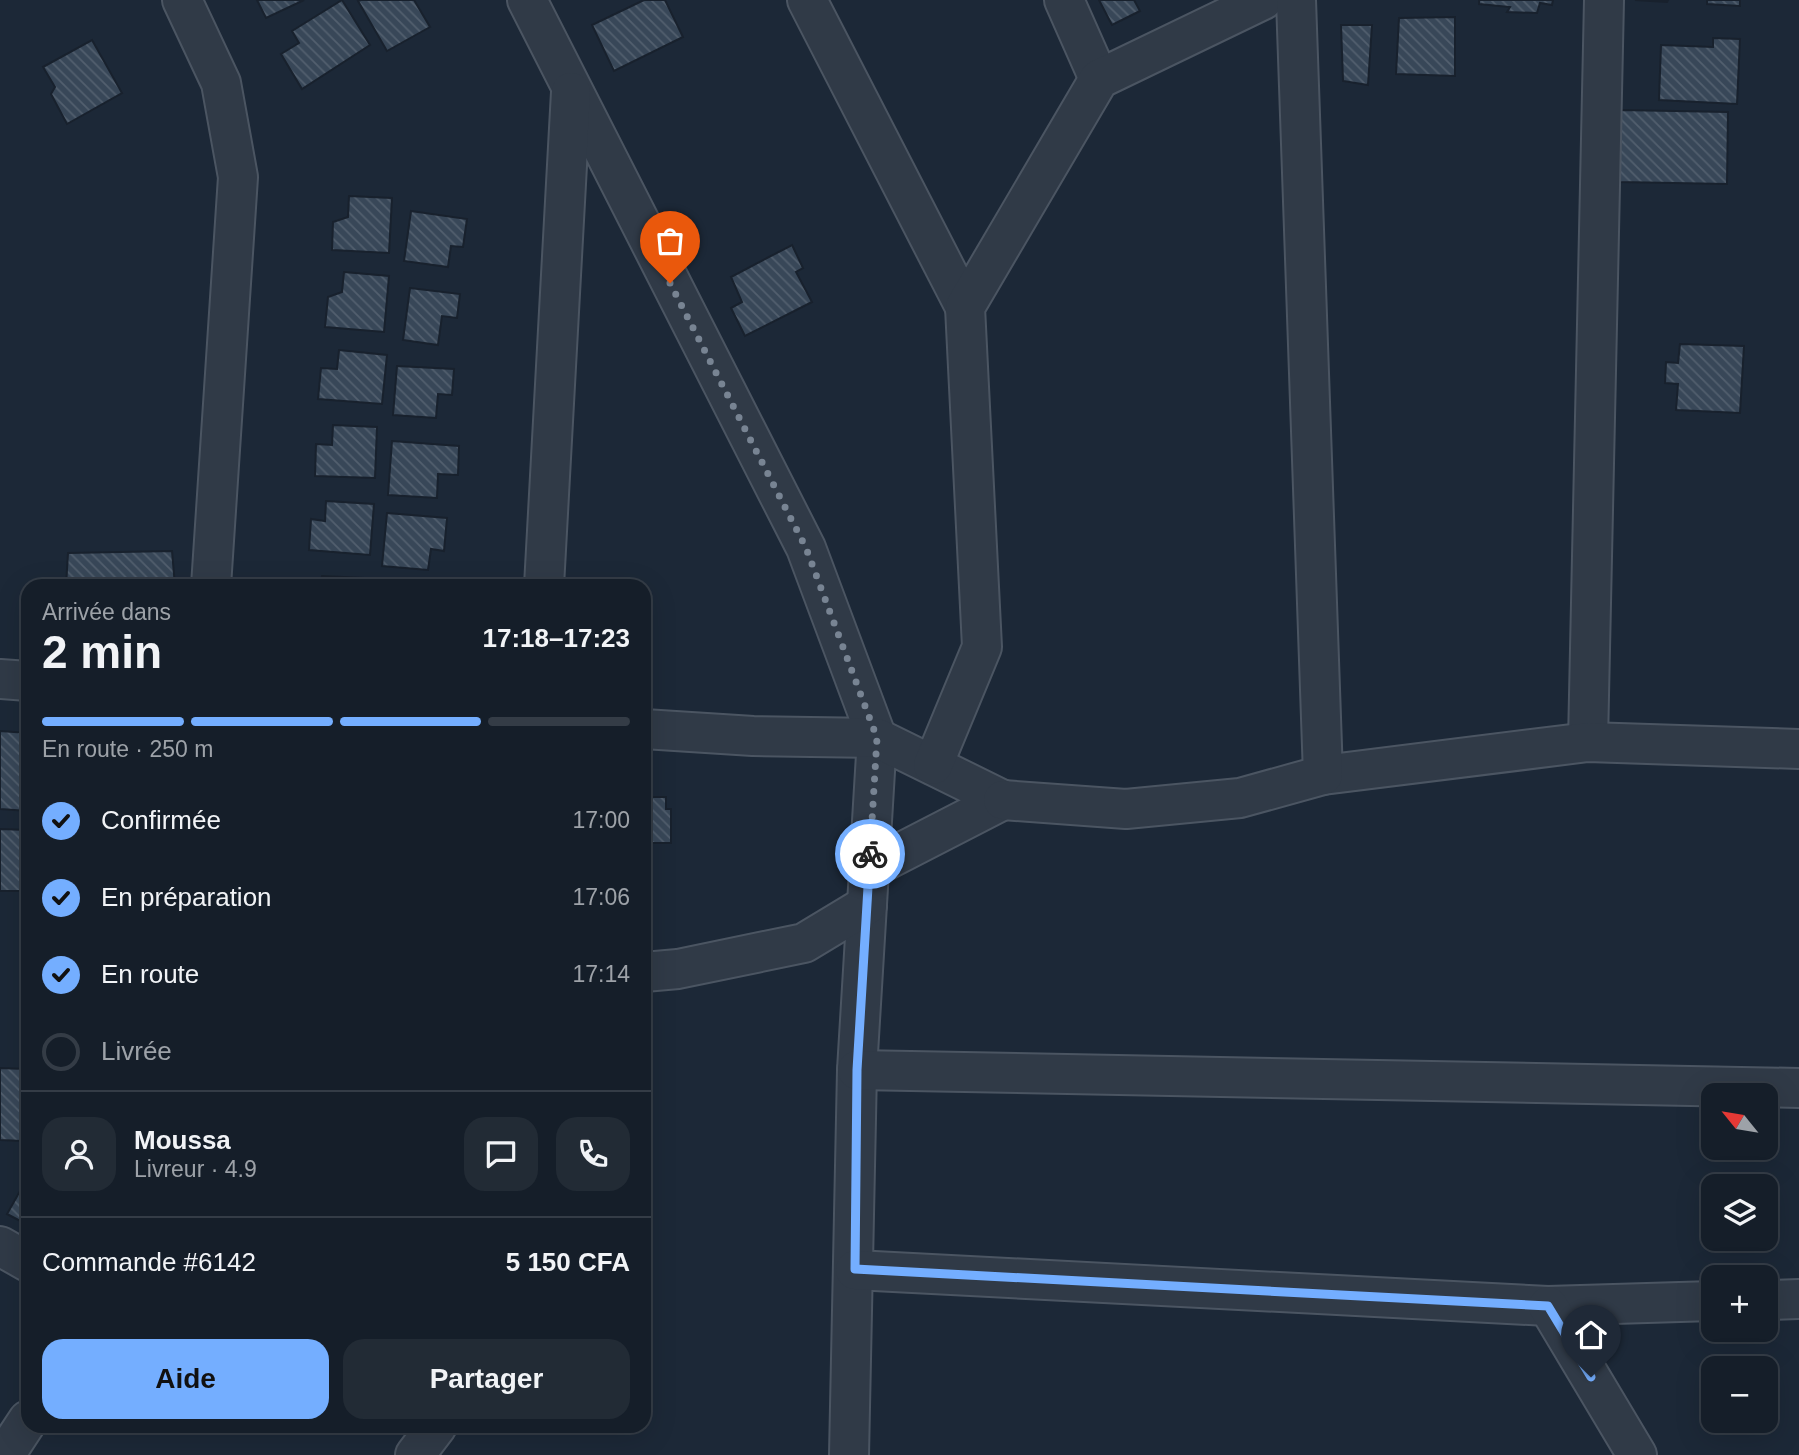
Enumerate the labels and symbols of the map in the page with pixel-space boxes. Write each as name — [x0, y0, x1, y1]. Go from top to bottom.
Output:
pin — [640, 211, 700, 283]
courier — [835, 819, 905, 889]
north arrow — [1701, 1083, 1778, 1160]
pin — [1561, 1305, 1621, 1377]

